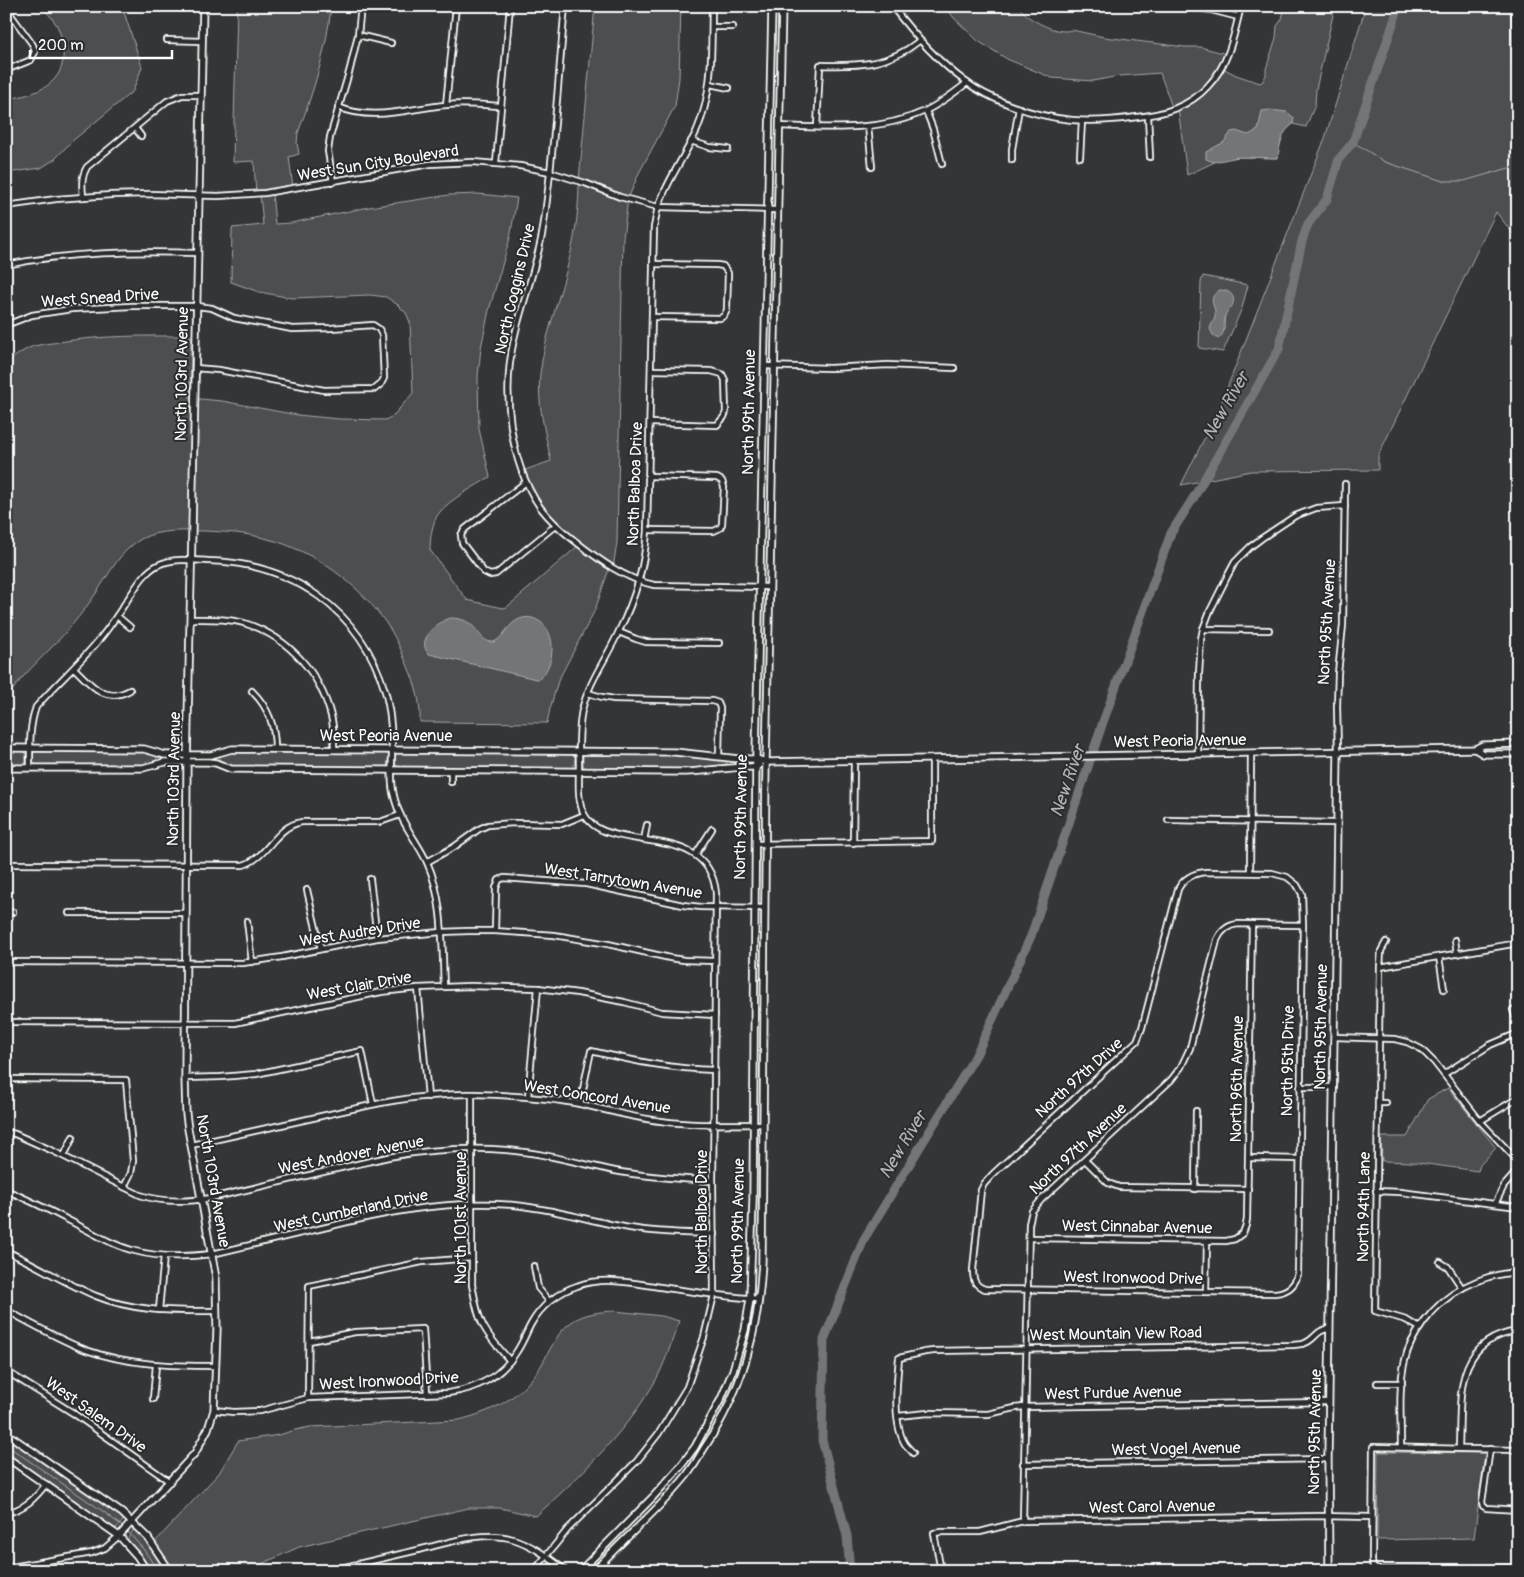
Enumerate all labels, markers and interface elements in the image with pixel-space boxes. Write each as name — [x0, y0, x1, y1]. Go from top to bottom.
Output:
scale bar — [30, 28, 172, 60]
text: 200 m — [38, 36, 83, 55]
street label: West Sun City Boulevard — [296, 140, 460, 186]
street label: North Coggins Drive — [490, 222, 540, 356]
street label: West Snead Drive — [41, 284, 160, 312]
street label: North 103rd Avenue — [171, 306, 193, 441]
street label: North 99th Avenue — [738, 349, 760, 475]
water label: New River — [1197, 366, 1256, 444]
street label: North Balboa Drive — [623, 421, 647, 546]
street label: North 95th Avenue — [1314, 558, 1340, 685]
street label: North 103rd Avenue — [163, 711, 185, 846]
street label: West Peoria Avenue — [320, 726, 452, 746]
street label: West Peoria Avenue — [1114, 730, 1247, 752]
water label: New River — [1045, 740, 1092, 820]
street label: North 99th Avenue — [730, 754, 752, 880]
street label: West Tarrytown Avenue — [543, 859, 704, 903]
street label: West Audrey Drive — [298, 913, 422, 951]
street label: North 95th Avenue — [1310, 964, 1332, 1090]
street label: West Clair Drive — [305, 967, 413, 1005]
street label: North 95th Drive — [1277, 1005, 1299, 1117]
street label: North 96th Avenue — [1226, 1015, 1248, 1143]
street label: North 97th Drive — [1031, 1033, 1127, 1123]
street label: West Concord Avenue — [522, 1076, 672, 1119]
street label: North 97th Avenue — [1025, 1099, 1131, 1199]
water label: New River — [874, 1105, 933, 1183]
street label: North 103rd Avenue — [191, 1113, 235, 1249]
street label: West Andover Avenue — [277, 1131, 425, 1179]
street label: North Balboa Drive — [692, 1150, 712, 1274]
street label: North 101st Avenue — [451, 1152, 471, 1284]
street label: North 94th Lane — [1353, 1152, 1375, 1262]
street label: North 99th Avenue — [727, 1158, 749, 1284]
street label: West Cumberland Drive — [272, 1185, 430, 1237]
street label: West Cinnabar Avenue — [1062, 1216, 1212, 1238]
street label: West Ironwood Drive — [1063, 1267, 1203, 1289]
street label: West Mountain View Road — [1030, 1322, 1202, 1346]
street label: West Ironwood Drive — [319, 1367, 459, 1395]
street label: North 95th Avenue — [1304, 1369, 1326, 1495]
street label: West Salem Drive — [42, 1373, 150, 1457]
street label: West Purdue Avenue — [1044, 1382, 1182, 1404]
street label: West Vogel Avenue — [1111, 1438, 1241, 1460]
street label: West Carol Avenue — [1089, 1496, 1215, 1518]

